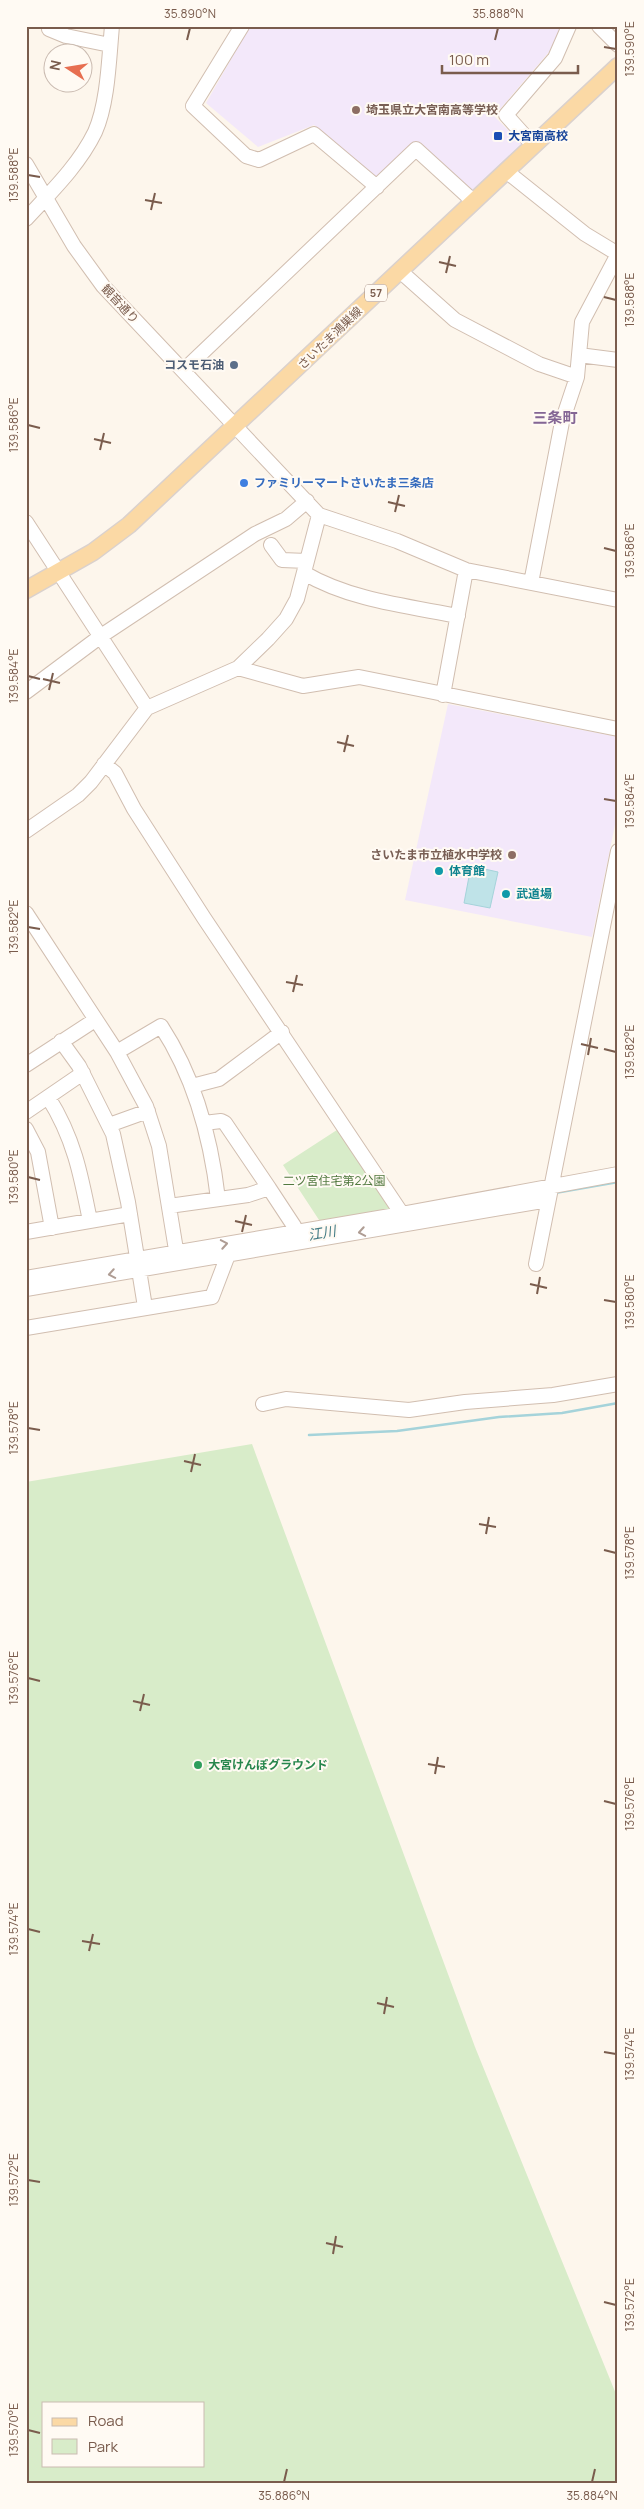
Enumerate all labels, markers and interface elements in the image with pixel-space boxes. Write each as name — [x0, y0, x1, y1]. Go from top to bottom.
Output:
text: 35.890°N — [164, 5, 216, 22]
text: 35.888°N — [472, 5, 524, 22]
text: 139.590°E — [621, 21, 638, 77]
north arrow — [42, 42, 92, 92]
scale bar — [442, 42, 578, 74]
text: 100 m — [449, 49, 489, 70]
text: N — [44, 58, 65, 72]
place label: 埼玉県立大宮南高等学校 — [366, 101, 498, 118]
marker: 埼玉県立大宮南高等学校 — [350, 104, 362, 116]
place label: 大宮南高校 — [508, 127, 568, 144]
marker: 大宮南高校 — [492, 130, 504, 142]
text: 139.588°E — [5, 148, 22, 202]
text: 139.588°E — [621, 273, 638, 327]
street label: 観音通り — [98, 280, 143, 327]
road number: 57 — [365, 284, 387, 302]
street label: さいたま鴻巣線 — [294, 302, 366, 373]
place label: コスモ石油 — [164, 356, 224, 373]
marker: コスモ石油 — [228, 359, 240, 371]
text: 139.586°E — [5, 397, 22, 453]
district label: 三条町 — [532, 407, 578, 428]
place label: ファミリーマートさいたま三条店 — [254, 474, 434, 491]
marker: ファミリーマートさいたま三条店 — [238, 477, 250, 489]
text: 139.586°E — [621, 523, 638, 579]
text: 139.584°E — [5, 648, 22, 703]
text: 139.584°E — [621, 773, 638, 828]
place label: さいたま市立植水中学校 — [370, 846, 502, 863]
marker: さいたま市立植水中学校 — [506, 849, 518, 861]
place label: 体育館 — [449, 862, 485, 879]
marker: 体育館 — [433, 865, 445, 877]
place label: 武道場 — [516, 885, 552, 902]
marker: 武道場 — [500, 888, 512, 900]
text: 139.582°E — [5, 900, 22, 954]
text: 139.582°E — [621, 1025, 638, 1079]
text: 139.580°E — [5, 1149, 22, 1205]
park label: 二ツ宮住宅第2公園 — [283, 1172, 385, 1189]
water label: 江川 — [306, 1220, 339, 1244]
one-way arrow — [358, 1226, 367, 1236]
one-way arrow — [219, 1239, 228, 1249]
one-way arrow — [108, 1269, 117, 1279]
text: 139.580°E — [621, 1274, 638, 1330]
text: 139.578°E — [5, 1401, 22, 1455]
text: 139.578°E — [621, 1526, 638, 1580]
text: 139.576°E — [5, 1651, 22, 1705]
place label: 大宮けんぽグラウンド — [208, 1756, 328, 1773]
marker: 大宮けんぽグラウンド — [192, 1759, 204, 1771]
text: 139.576°E — [621, 1777, 638, 1831]
text: 139.574°E — [5, 1902, 22, 1956]
text: 139.574°E — [621, 2027, 638, 2081]
text: 139.572°E — [5, 2153, 22, 2207]
text: 139.572°E — [621, 2278, 638, 2332]
legend — [42, 2402, 205, 2466]
text: 139.570°E — [5, 2403, 22, 2457]
text: Road — [88, 2410, 124, 2431]
text: Park — [88, 2436, 118, 2457]
text: 35.886°N — [258, 2487, 310, 2504]
text: 35.884°N — [566, 2487, 618, 2504]

